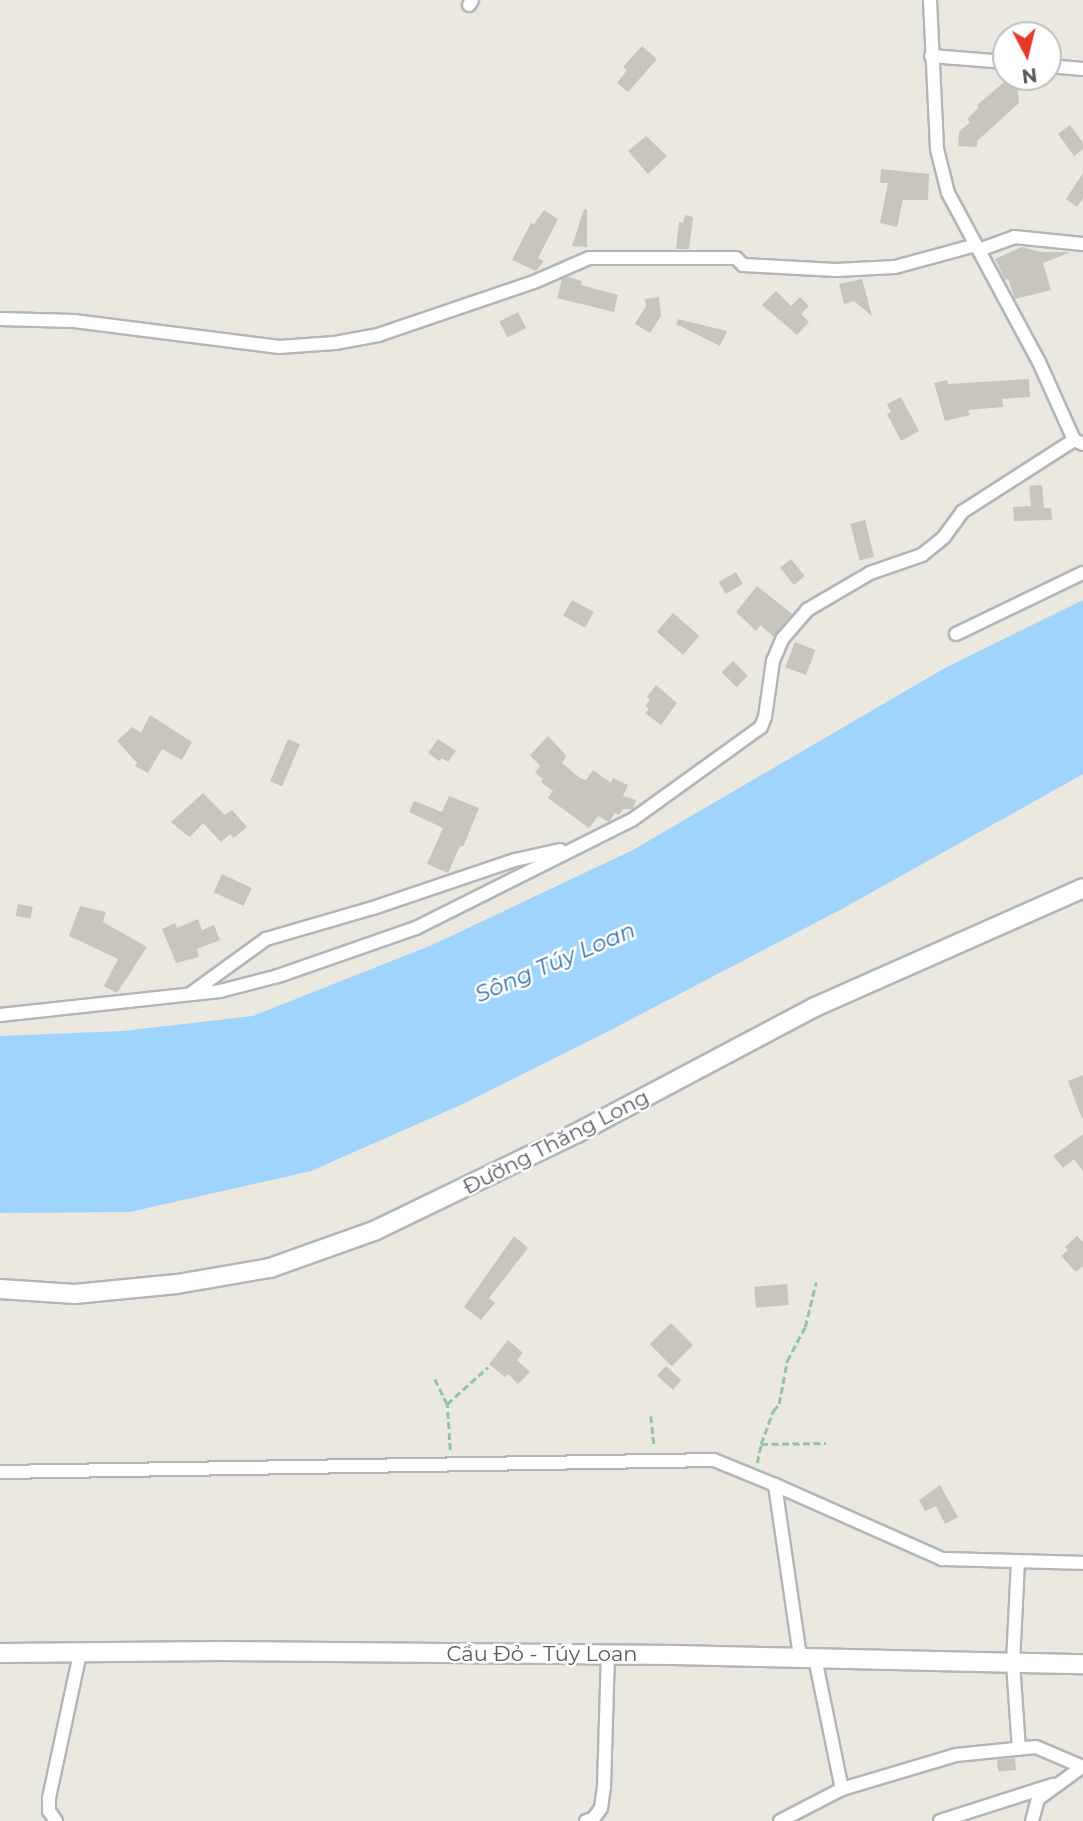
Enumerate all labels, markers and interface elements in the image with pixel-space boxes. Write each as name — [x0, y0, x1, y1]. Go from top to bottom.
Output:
north arrow — [992, 21, 1062, 91]
text: N — [1020, 63, 1038, 88]
water label: Sông Túy Loan — [471, 916, 639, 1008]
street label: Đường Thăng Long — [459, 1084, 653, 1200]
street label: Cầu Đỏ - Túy Loan — [447, 1641, 637, 1667]

